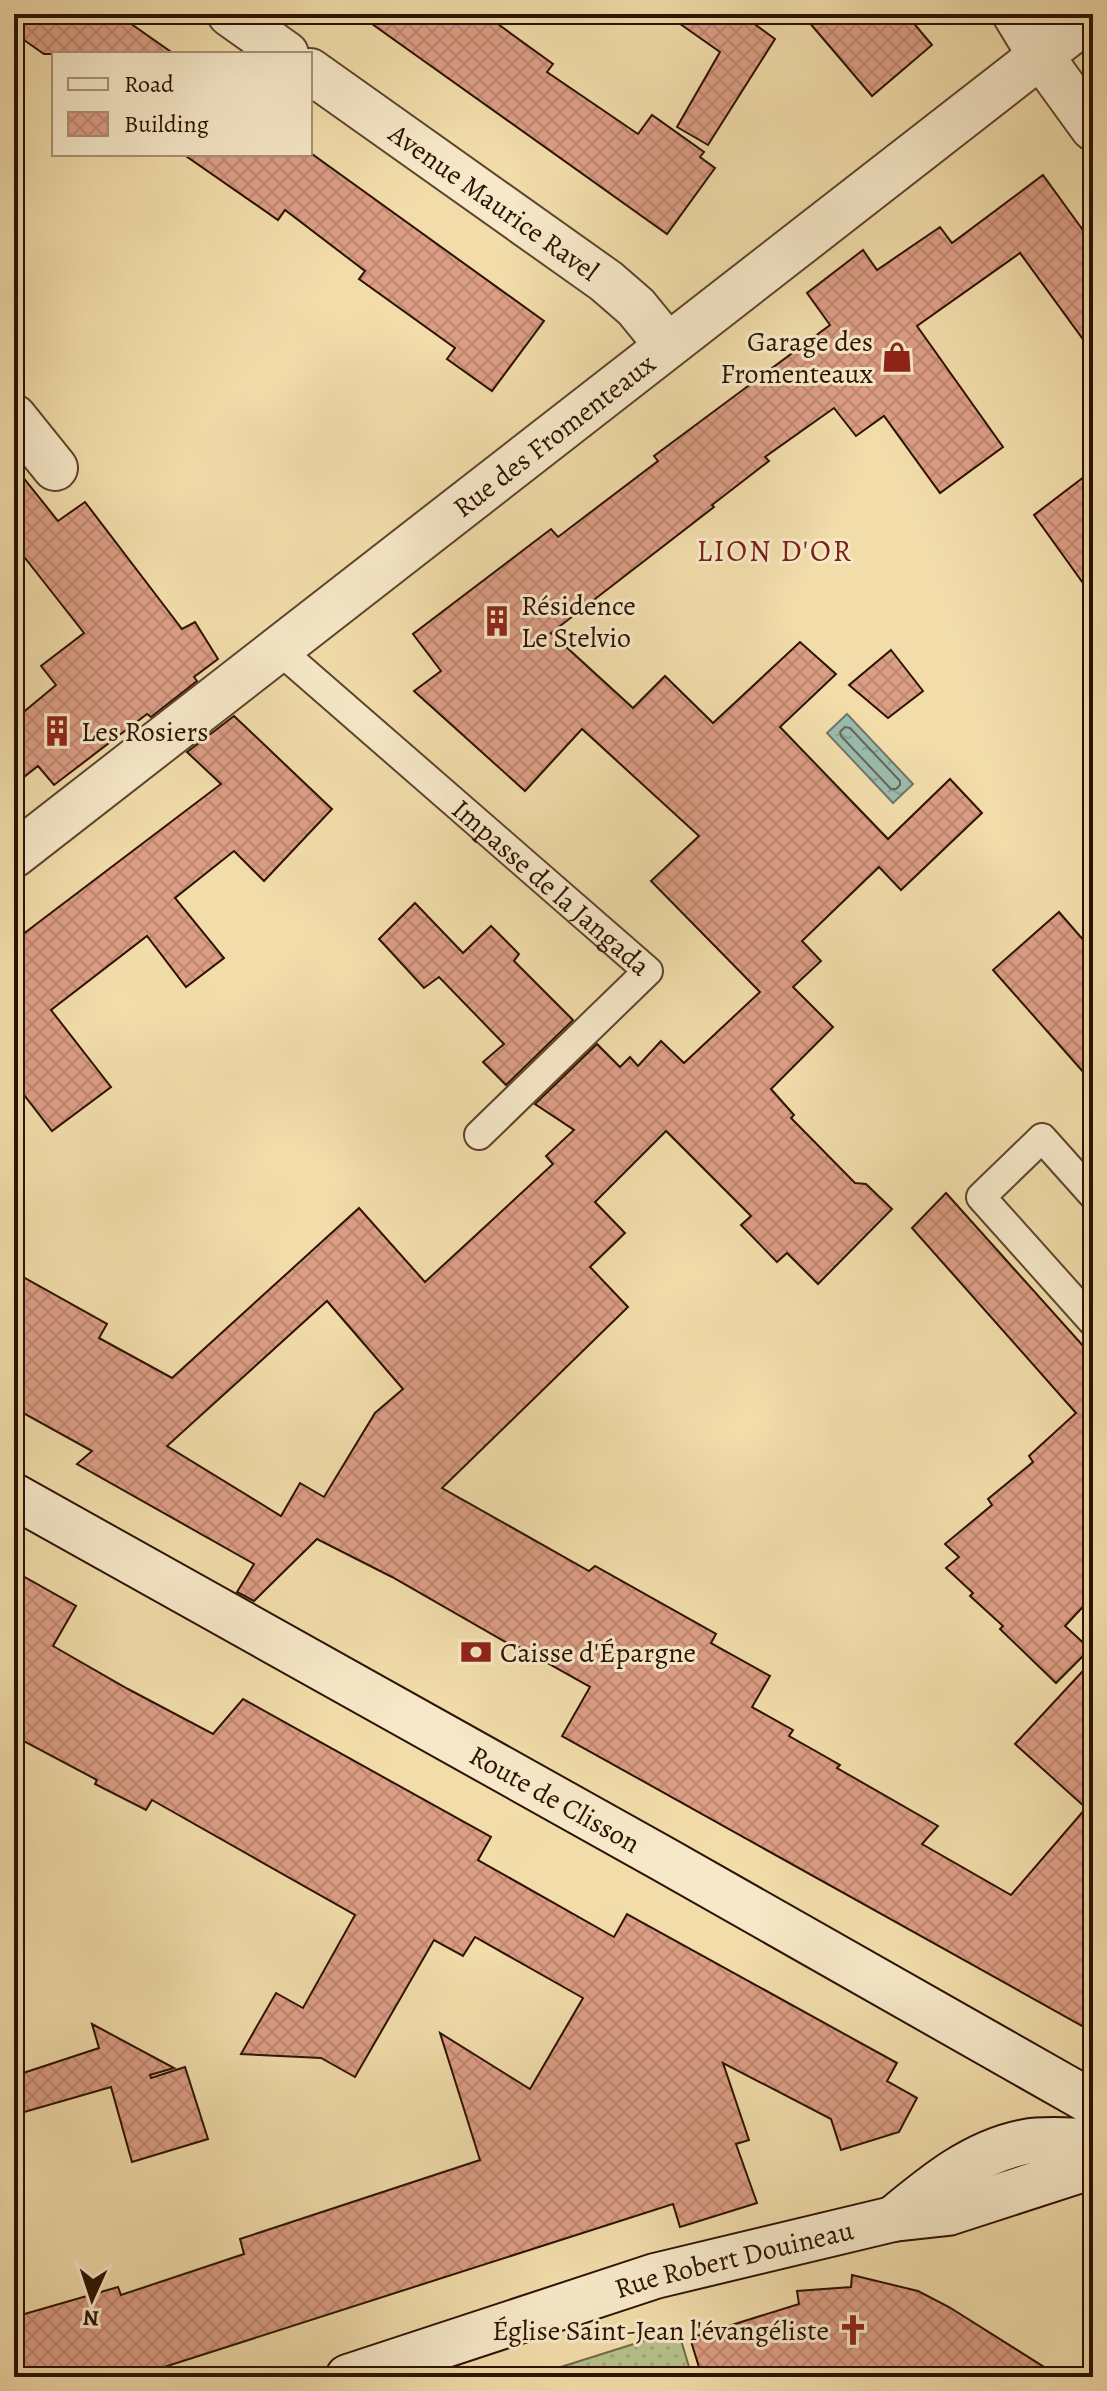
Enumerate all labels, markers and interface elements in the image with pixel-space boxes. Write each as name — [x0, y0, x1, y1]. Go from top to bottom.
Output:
legend — [52, 52, 312, 156]
text: Road — [124, 68, 174, 100]
text: Building — [124, 108, 209, 140]
street label: Avenue Maurice Ravel — [380, 114, 607, 290]
place label: Garage des Fromenteaux — [720, 323, 874, 393]
shop icon: Garage des Fromenteaux — [880, 340, 914, 374]
street label: Rue des Fromenteaux — [445, 344, 664, 526]
district label: LION D'OR — [697, 531, 853, 571]
place label: Résidence Le Stelvio — [521, 587, 636, 657]
building icon: Résidence Le Stelvio — [480, 604, 514, 638]
place label: Les Rosiers — [81, 713, 208, 751]
building icon: Les Rosiers — [40, 714, 74, 748]
street label: Impasse de la Jangada — [443, 791, 658, 985]
place label: Caisse d'Épargne — [500, 1634, 696, 1672]
bank icon: Caisse d'Épargne — [459, 1635, 493, 1669]
street label: Route de Clisson — [462, 1737, 647, 1862]
street label: Rue Robert Douineau — [610, 2211, 858, 2308]
north arrow — [52, 2259, 132, 2339]
text: N — [82, 2303, 100, 2333]
place label: Église Saint-Jean l'évangéliste — [492, 2312, 829, 2350]
church icon: Église Saint-Jean l'évangéliste — [836, 2313, 870, 2347]

